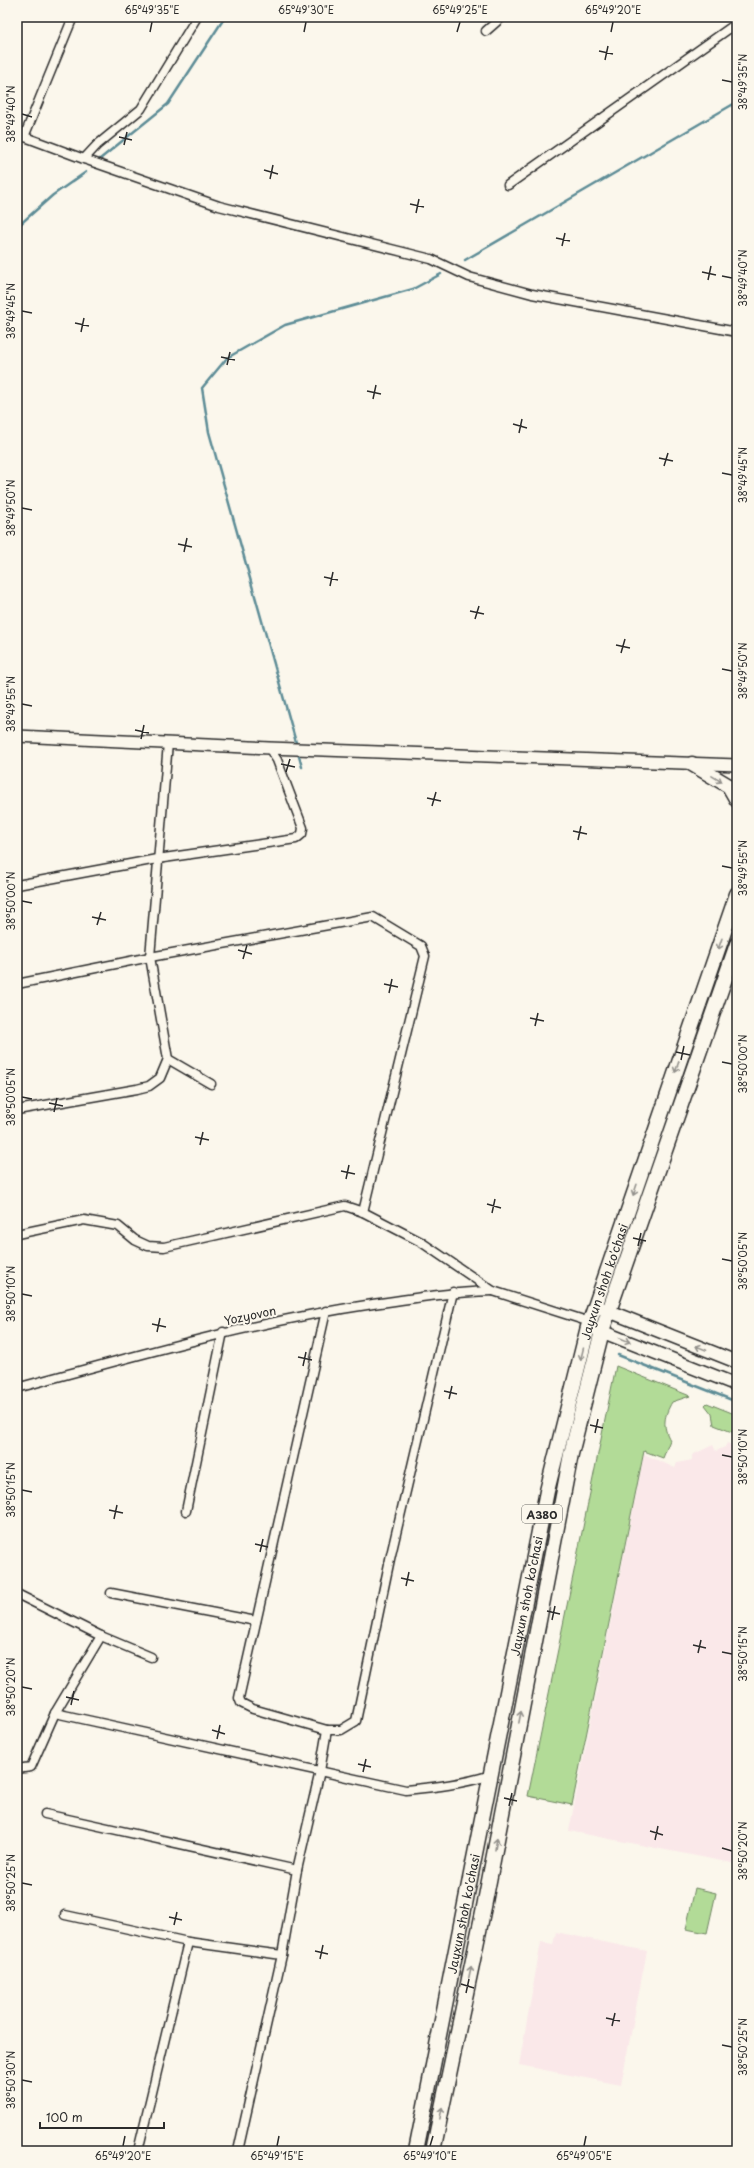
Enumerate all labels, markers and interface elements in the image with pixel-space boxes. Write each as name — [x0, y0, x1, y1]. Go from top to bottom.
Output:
text: 65°49'35"E — [124, 2, 180, 17]
text: 65°49'30"E — [278, 2, 334, 17]
text: 65°49'25"E — [432, 2, 488, 17]
text: 65°49'20"E — [585, 2, 641, 17]
text: 38°49'35"N — [735, 54, 750, 110]
text: 38°49'40"N — [3, 85, 18, 143]
text: 38°49'40"N — [735, 249, 750, 307]
text: 38°49'45"N — [3, 283, 18, 339]
text: 38°49'45"N — [735, 447, 750, 503]
text: 38°49'50"N — [3, 479, 18, 537]
text: 38°49'50"N — [735, 642, 750, 700]
text: 38°49'55"N — [3, 676, 18, 732]
one-way arrow — [711, 775, 722, 783]
text: 38°49'55"N — [735, 840, 750, 896]
text: 38°50'00"N — [3, 871, 18, 931]
one-way arrow — [715, 938, 723, 950]
text: 38°50'00"N — [735, 1034, 750, 1094]
one-way arrow — [673, 1061, 680, 1074]
text: 38°50'05"N — [3, 1068, 18, 1126]
one-way arrow — [630, 1184, 638, 1196]
street label: Jayxun shoh ko'chasi — [576, 1221, 632, 1342]
text: 38°50'05"N — [735, 1232, 750, 1290]
text: 38°50'10"N — [3, 1266, 18, 1322]
street label: Yozyovon — [222, 1301, 278, 1329]
one-way arrow — [618, 1337, 630, 1345]
one-way arrow — [695, 1344, 707, 1351]
one-way arrow — [577, 1347, 585, 1360]
text: 38°50'10"N — [735, 1429, 750, 1485]
text: 38°50'15"N — [3, 1462, 18, 1518]
road number: A380 — [522, 1505, 562, 1523]
street label: Jayxun shoh ko'chasi — [505, 1534, 547, 1657]
text: 38°50'15"N — [735, 1626, 750, 1682]
text: 38°50'20"N — [3, 1657, 18, 1717]
one-way arrow — [516, 1710, 524, 1723]
text: 38°50'20"N — [735, 1821, 750, 1881]
one-way arrow — [492, 1838, 500, 1851]
street label: Jayxun shoh ko'chasi — [442, 1852, 484, 1975]
text: 38°50'25"N — [3, 1854, 18, 1912]
one-way arrow — [466, 1966, 474, 1979]
text: 38°50'25"N — [735, 2018, 750, 2076]
text: 38°50'30"N — [3, 2051, 18, 2109]
scale bar — [40, 2104, 164, 2130]
one-way arrow — [437, 2107, 445, 2120]
text: 100 m — [46, 2108, 83, 2126]
text: 65°49'20"E — [95, 2148, 151, 2163]
text: 65°49'15"E — [250, 2148, 304, 2163]
text: 65°49'10"E — [403, 2148, 457, 2163]
text: 65°49'05"E — [556, 2148, 612, 2163]

